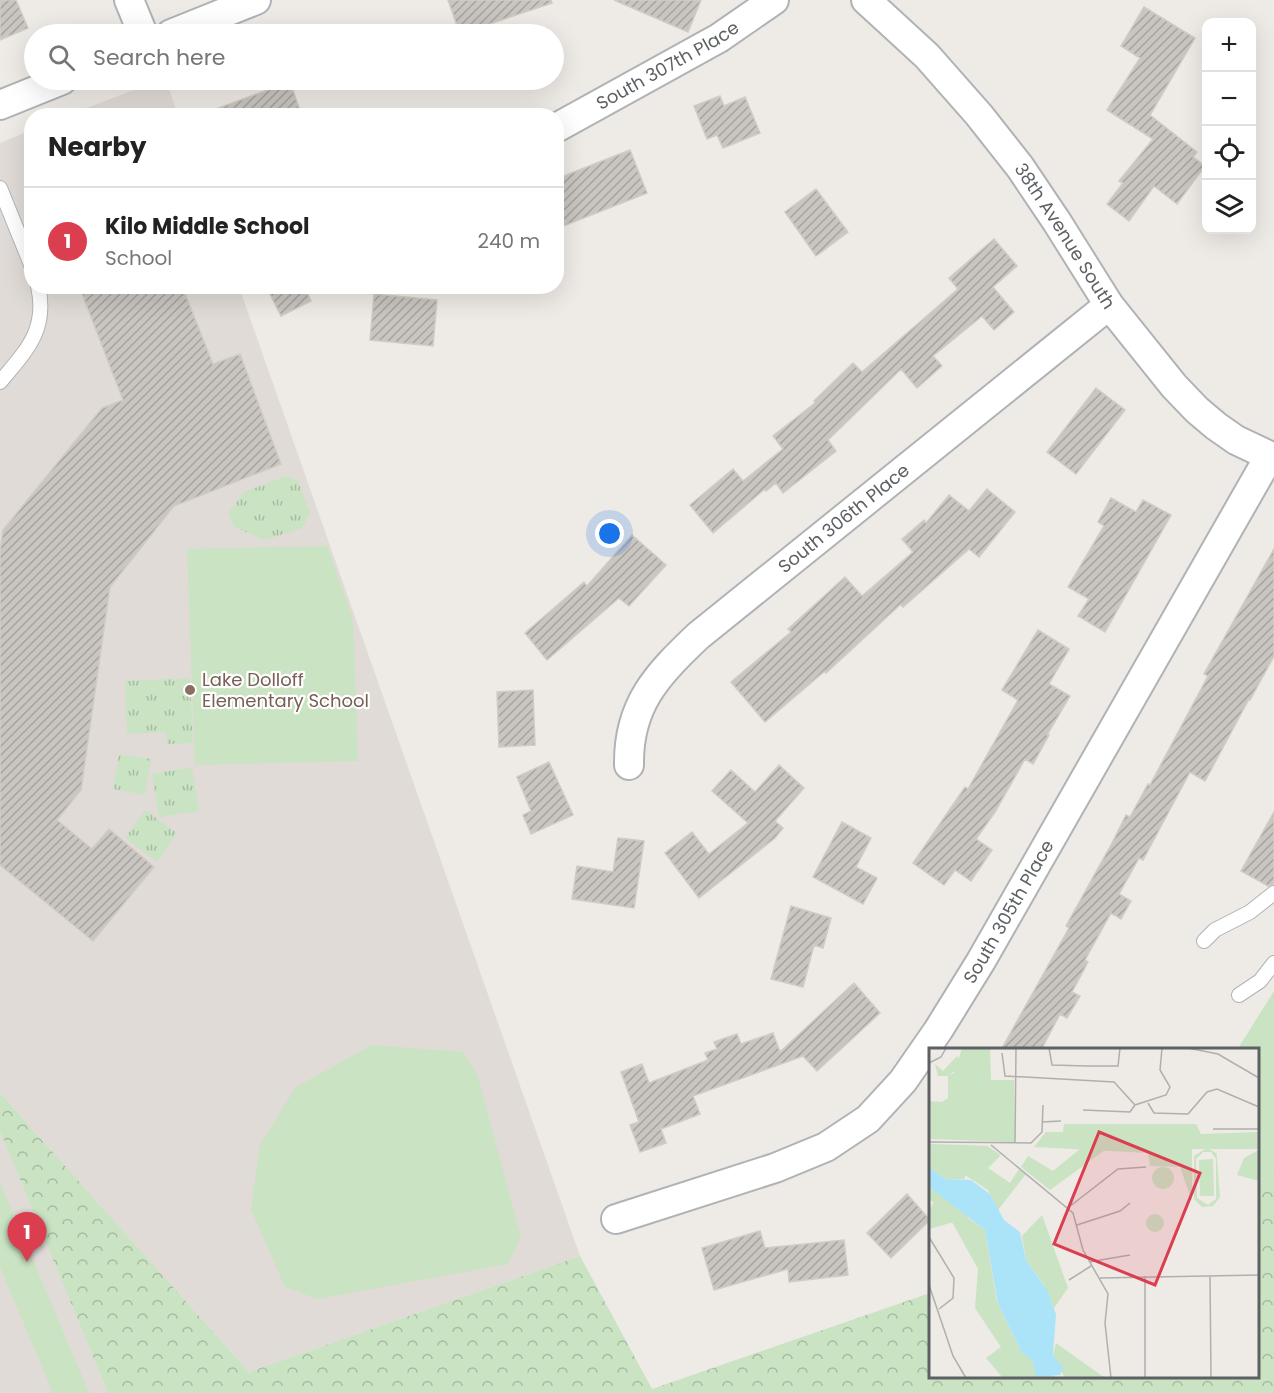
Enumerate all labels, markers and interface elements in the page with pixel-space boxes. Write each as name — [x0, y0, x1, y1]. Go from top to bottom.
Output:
street label: South 307th Place — [592, 15, 744, 115]
map controls — [1202, 18, 1256, 234]
button: + — [1202, 18, 1256, 72]
search box — [24, 24, 564, 90]
icon: search — [45, 41, 78, 74]
text: Search here — [93, 42, 226, 73]
button: − — [1202, 72, 1256, 126]
button: locate — [1202, 126, 1256, 180]
text: Nearby — [48, 129, 146, 165]
street label: 38th Avenue South — [1009, 158, 1121, 314]
button: layers — [1202, 180, 1256, 234]
text: Kilo Middle School — [105, 211, 309, 242]
text: 1 — [64, 227, 71, 255]
text: 240 m — [477, 227, 540, 255]
text: School — [105, 244, 172, 272]
street label: South 306th Place — [773, 458, 914, 579]
your location — [595, 519, 624, 548]
place label: Lake Dolloff Elementary School — [202, 667, 369, 713]
marker: Lake Dolloff Elementary School — [183, 683, 197, 697]
street label: South 305th Place — [957, 835, 1060, 988]
inset map — [929, 1048, 1259, 1378]
pin: 1 — [8, 1212, 46, 1262]

